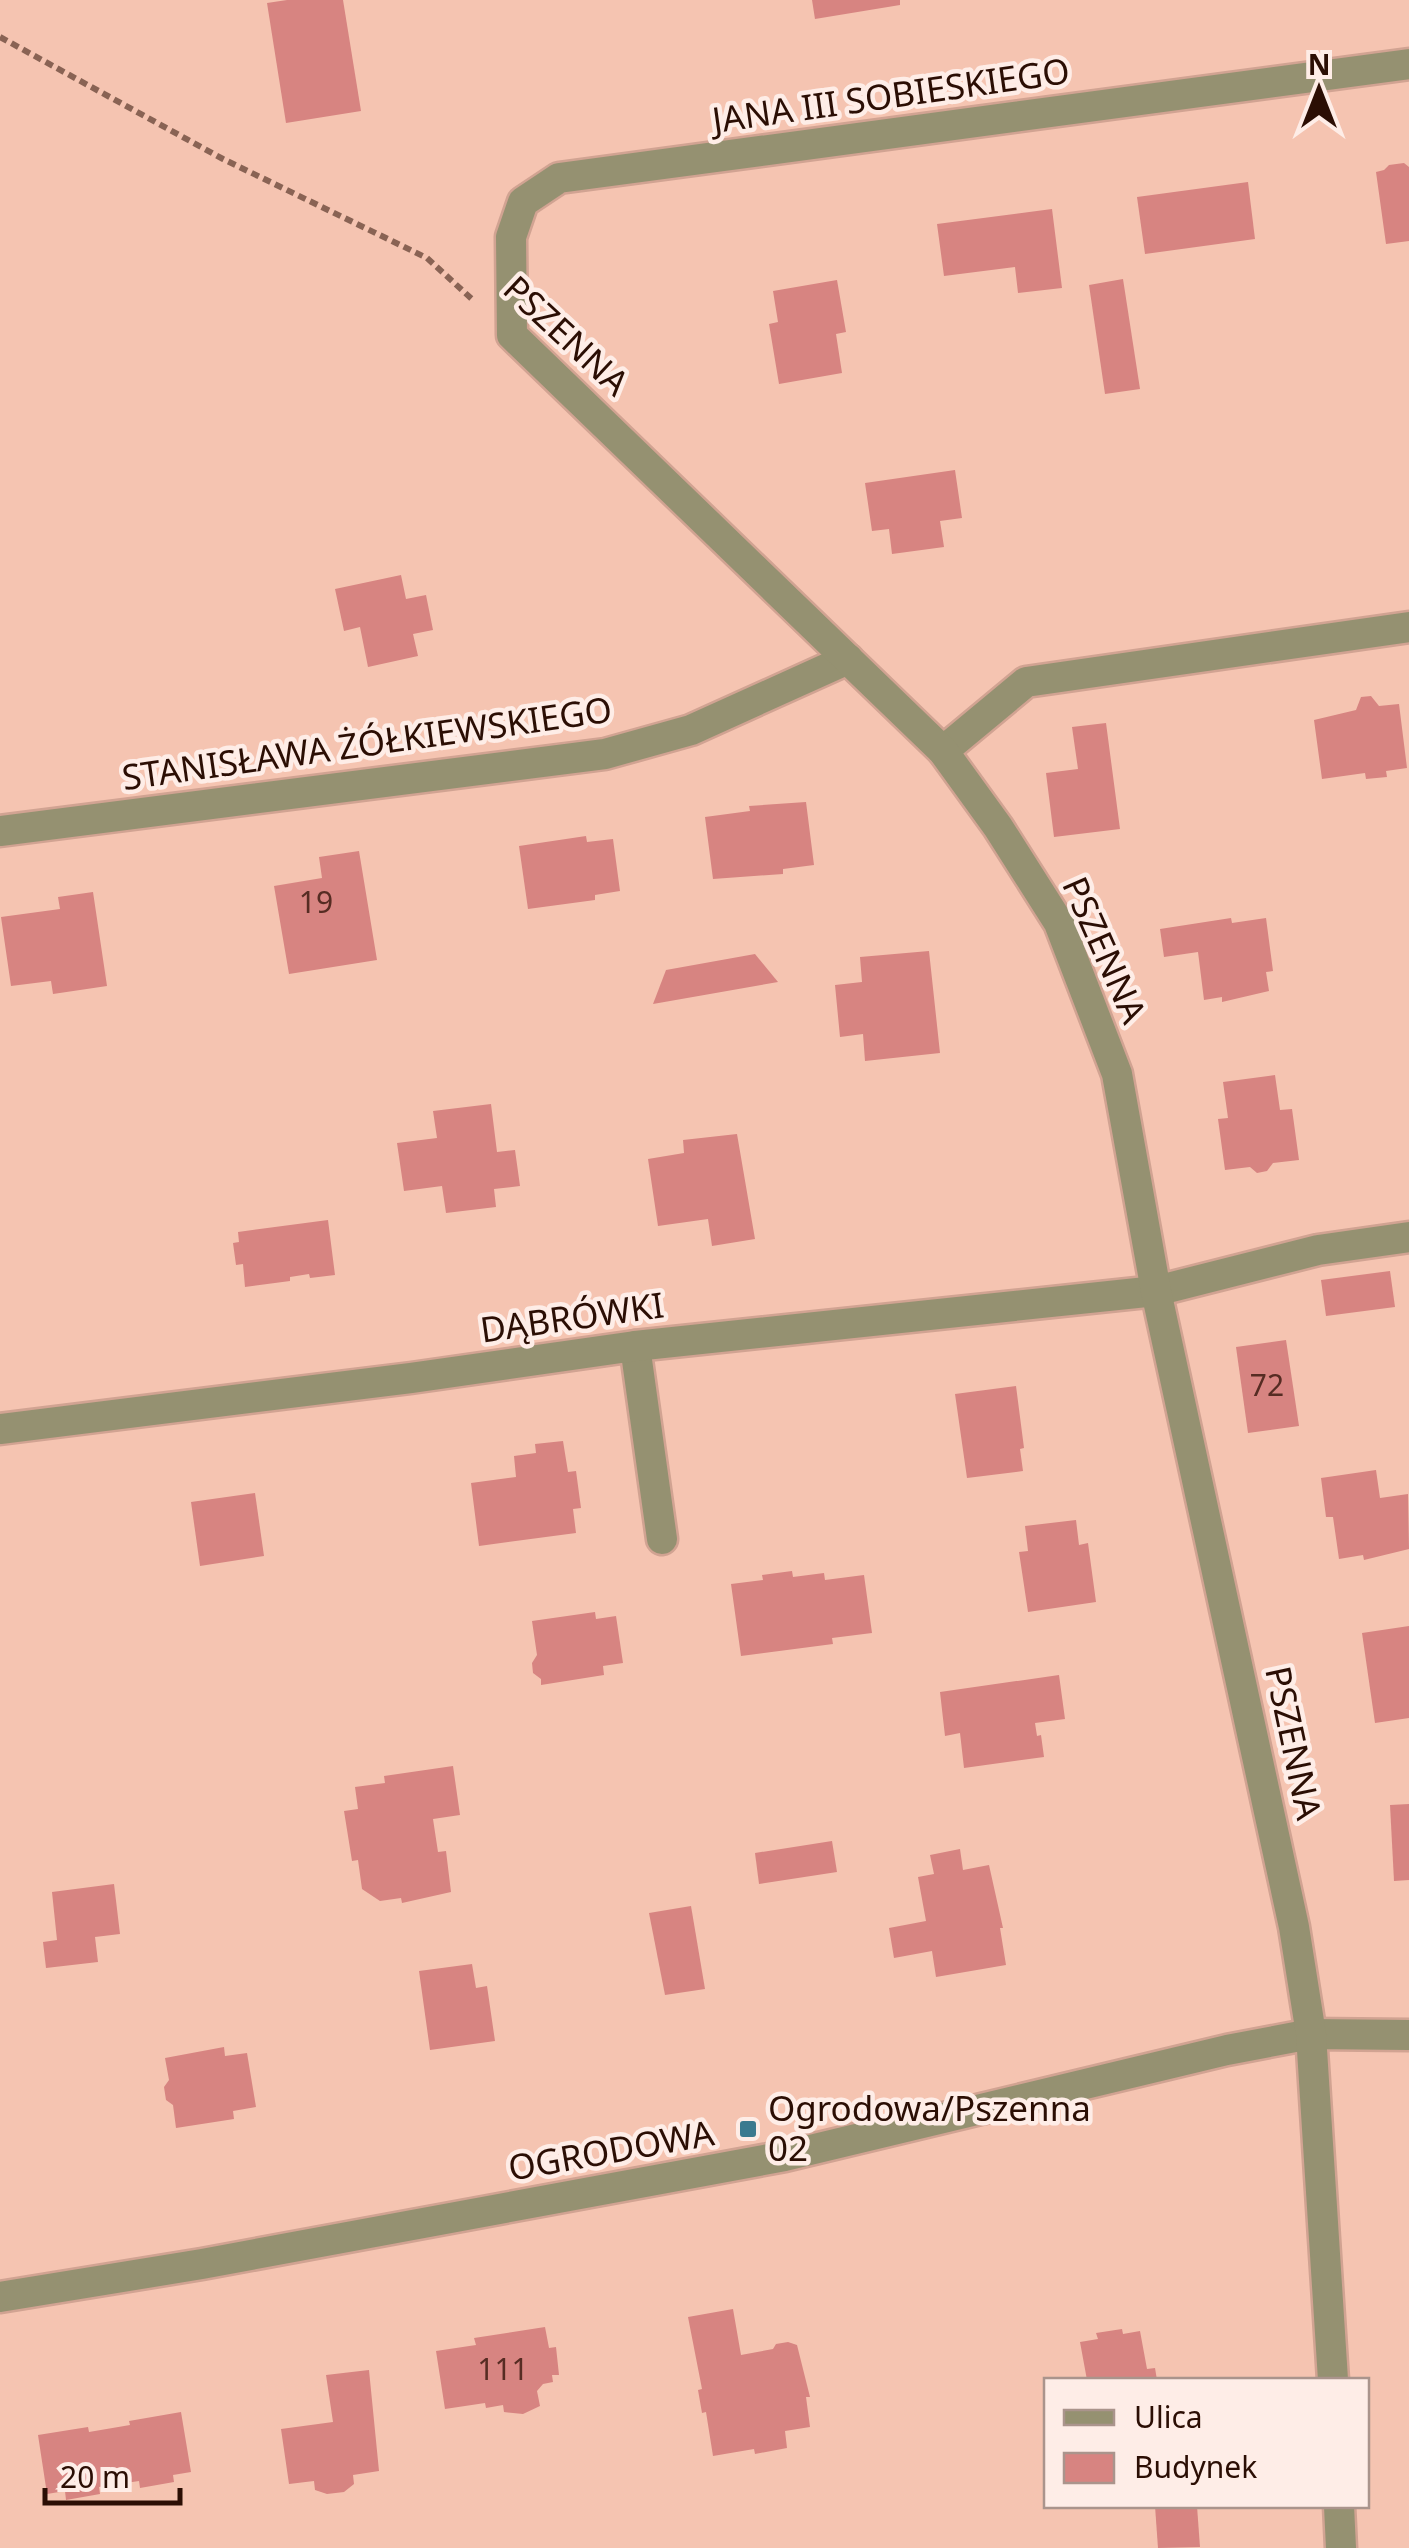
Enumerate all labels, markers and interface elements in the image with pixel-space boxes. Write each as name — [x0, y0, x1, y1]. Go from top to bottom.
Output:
north arrow — [1269, 40, 1369, 140]
text: N — [1308, 45, 1330, 83]
street label: JANA III SOBIESKIEGO — [706, 46, 1072, 143]
street label: PSZENNA — [494, 265, 640, 406]
street label: STANISŁAWA ŻÓŁKIEWSKIEGO — [119, 685, 615, 800]
street label: PSZENNA — [1052, 869, 1159, 1031]
house number: 19 — [299, 881, 333, 922]
street label: DĄBRÓWKI — [477, 1280, 667, 1353]
house number: 72 — [1250, 1364, 1284, 1405]
street label: PSZENNA — [1255, 1662, 1334, 1824]
place label: Ogrodowa/Pszenna 02 — [768, 2084, 1091, 2171]
street label: OGRODOWA — [504, 2108, 718, 2191]
marker: Ogrodowa/Pszenna 02 — [737, 2118, 759, 2140]
house number: 111 — [477, 2348, 529, 2389]
legend — [1044, 2378, 1369, 2508]
text: Ulica — [1134, 2396, 1203, 2437]
scale bar — [45, 2443, 180, 2505]
text: Budynek — [1134, 2446, 1257, 2487]
text: 20 m — [60, 2456, 130, 2497]

